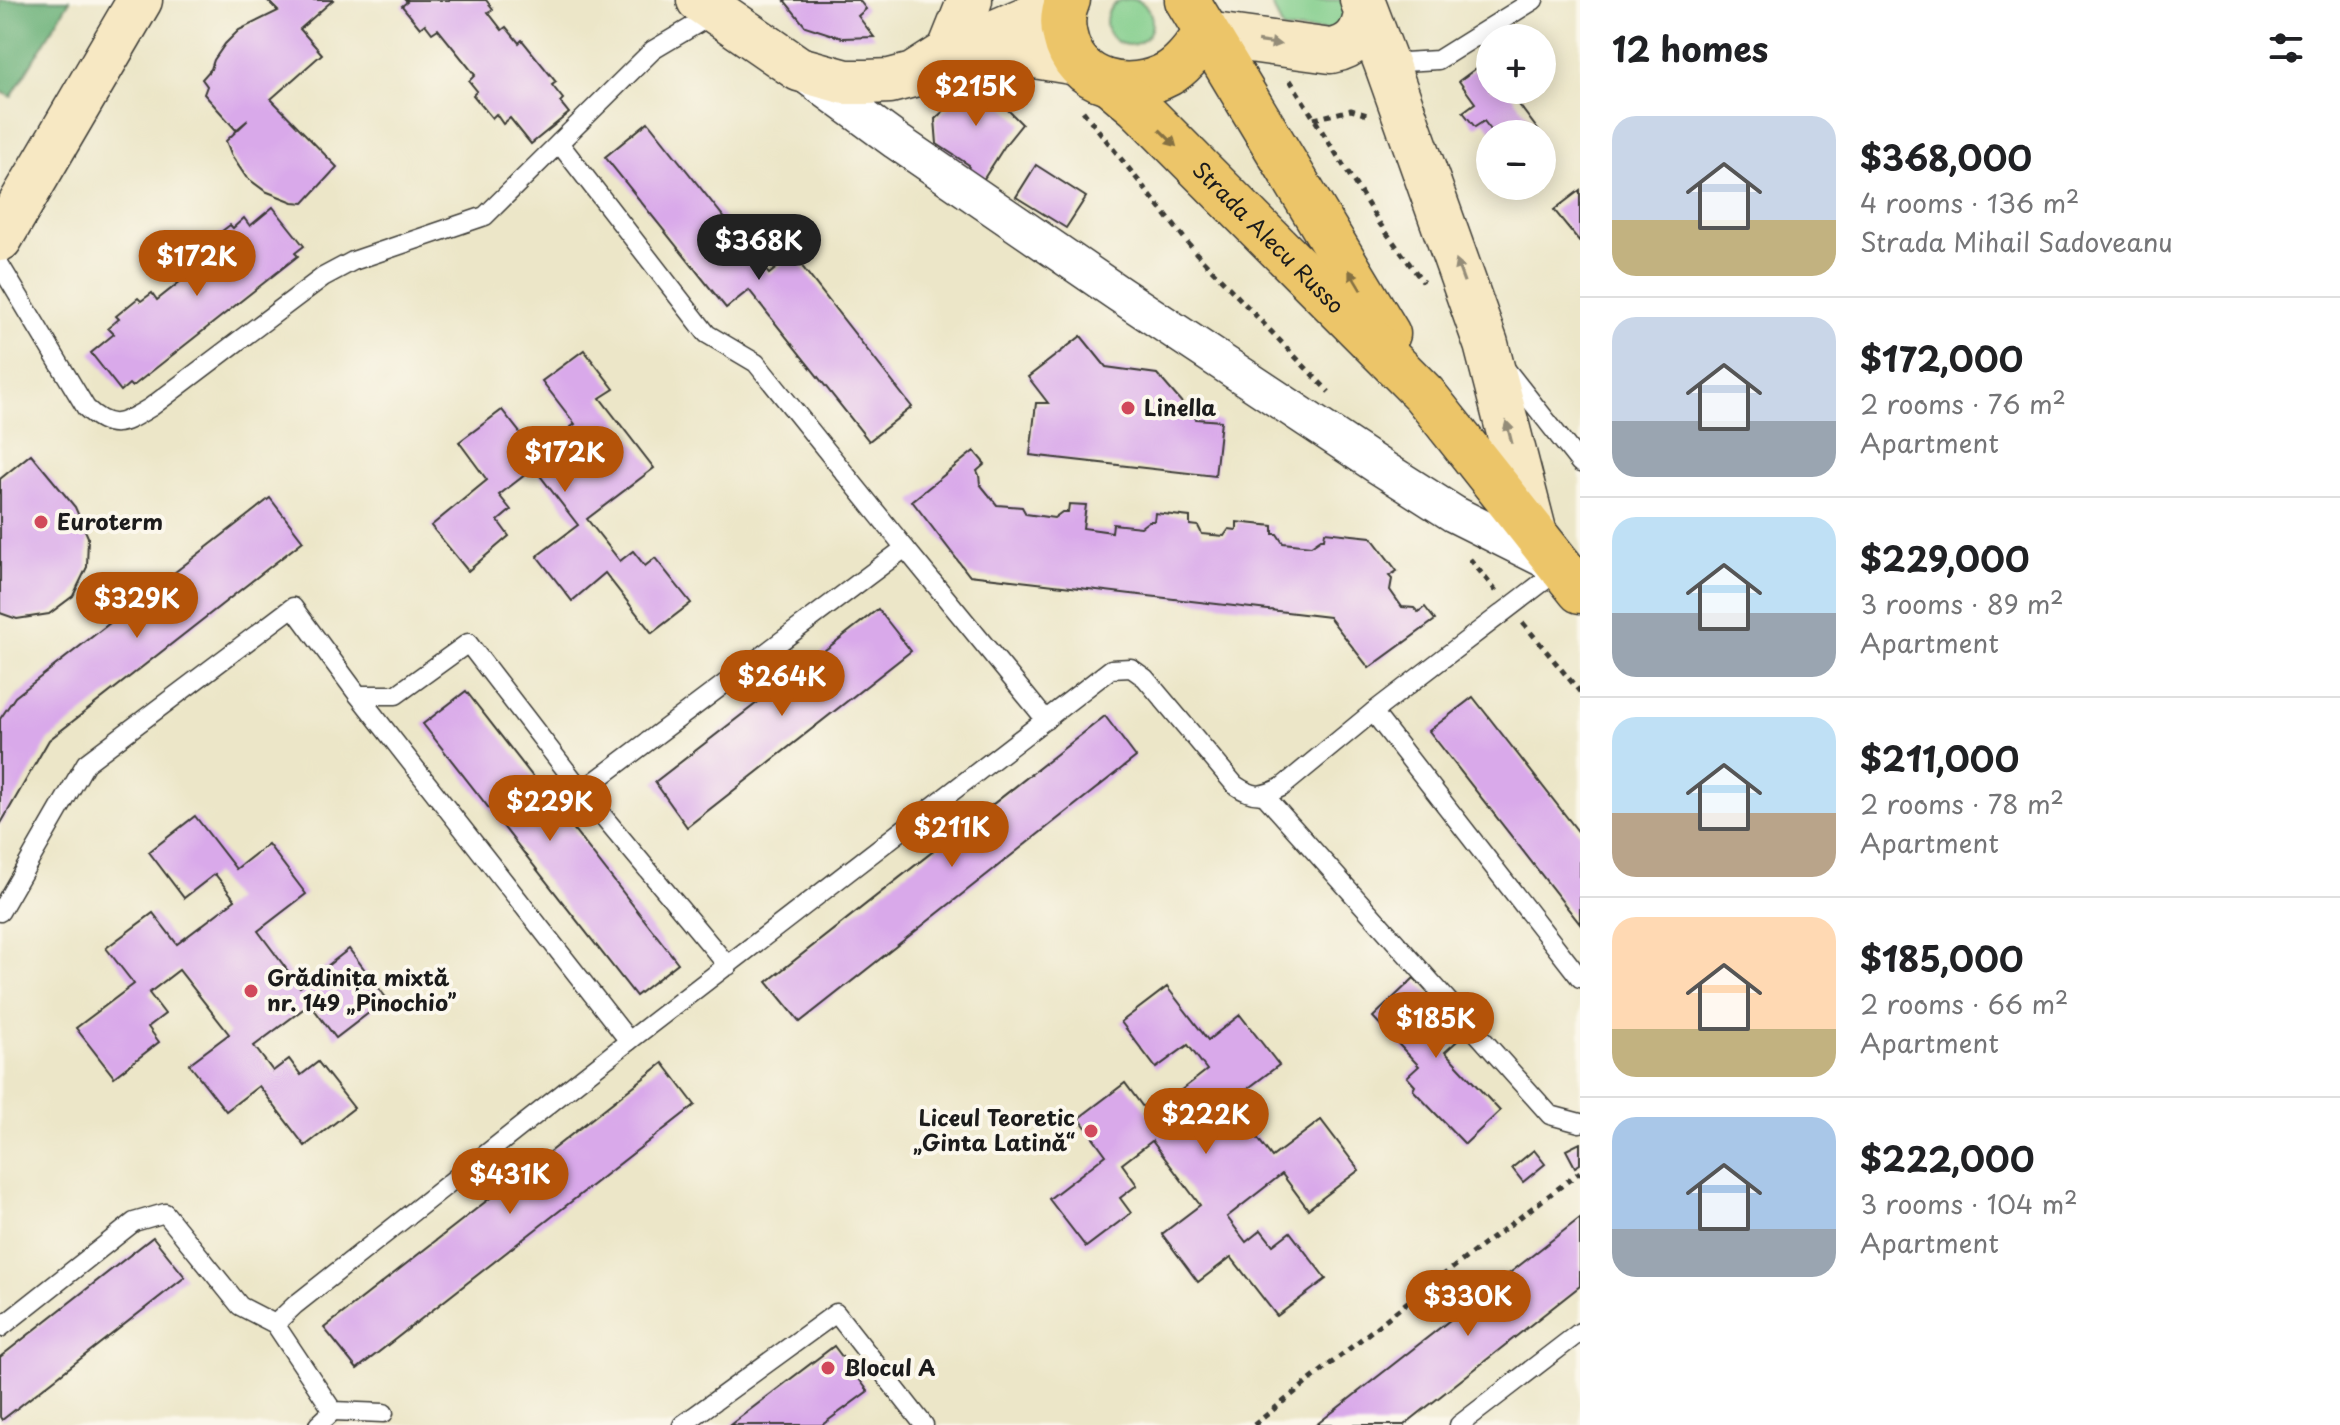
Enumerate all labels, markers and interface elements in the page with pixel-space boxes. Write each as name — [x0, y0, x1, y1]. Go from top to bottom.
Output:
text: 12 homes — [1612, 22, 1768, 74]
map controls — [1476, 24, 1556, 200]
button: + — [1476, 24, 1556, 104]
icon: filters — [2264, 26, 2308, 70]
one-way arrow — [1257, 37, 1282, 50]
pin: $215K — [920, 60, 1032, 128]
text: $215K — [935, 66, 1017, 105]
button: − — [1476, 120, 1556, 200]
one-way arrow — [1158, 128, 1177, 146]
text: $368,000 — [1860, 131, 2032, 183]
icon: home — [1676, 148, 1772, 244]
street label: Strada Alecu Russo — [1186, 153, 1353, 320]
text: 4 rooms · 136 m² — [1860, 183, 2080, 222]
pin: $368K — [703, 214, 815, 282]
text: $368K — [715, 220, 803, 259]
text: Strada Mihail Sadoveanu — [1860, 222, 2173, 261]
pin: $172K — [141, 230, 253, 298]
text: $172K — [157, 236, 237, 275]
one-way arrow — [1453, 258, 1465, 282]
one-way arrow — [1348, 269, 1362, 291]
text: $172,000 — [1860, 332, 2023, 384]
icon: home — [1676, 349, 1772, 445]
text: 2 rooms · 76 m² — [1860, 384, 2066, 423]
place label: Linella — [1144, 390, 1216, 423]
marker: Linella — [1119, 399, 1137, 417]
one-way arrow — [1502, 419, 1515, 444]
text: Apartment — [1860, 423, 1999, 462]
pin: $172K — [509, 426, 621, 494]
text: $172K — [525, 432, 605, 471]
place label: Euroterm — [57, 504, 163, 537]
marker: Euroterm — [32, 513, 50, 531]
text: $229,000 — [1860, 532, 2030, 584]
icon: home — [1676, 549, 1772, 645]
pin: $329K — [81, 572, 193, 640]
text: $329K — [94, 578, 180, 617]
text: 3 rooms · 89 m² — [1860, 584, 2064, 623]
text: Apartment — [1860, 623, 1999, 662]
pin: $264K — [726, 650, 838, 718]
text: $264K — [738, 656, 826, 695]
text: $211,000 — [1860, 732, 2019, 784]
icon: home — [1676, 749, 1772, 845]
pin: $229K — [494, 775, 606, 843]
text: $229K — [507, 781, 593, 820]
text: 2 rooms · 78 m² — [1860, 784, 2064, 823]
pin: $211K — [896, 801, 1008, 869]
text: $211K — [914, 807, 990, 846]
text: Apartment — [1860, 823, 1999, 862]
text: $185,000 — [1860, 932, 2024, 984]
icon: home — [1676, 949, 1772, 1045]
place label: Grădinița mixtă nr. 149 „Pinochio” — [267, 960, 457, 1018]
marker: Grădinița mixtă nr. 149 „Pinochio” — [242, 982, 260, 1000]
text: 2 rooms · 66 m² — [1860, 984, 2069, 1023]
pin: $185K — [1380, 992, 1492, 1060]
text: $185K — [1396, 998, 1476, 1037]
text: Apartment — [1860, 1023, 1999, 1062]
pin: $222K — [1150, 1088, 1262, 1156]
text: $222K — [1162, 1094, 1250, 1133]
place label: Liceul Teoretic „Ginta Latină“ — [913, 1100, 1075, 1158]
marker: Liceul Teoretic „Ginta Latină“ — [1082, 1122, 1100, 1140]
text: $222,000 — [1860, 1132, 2034, 1184]
pin: $431K — [454, 1148, 566, 1216]
icon: home — [1676, 1149, 1772, 1245]
text: $431K — [470, 1154, 550, 1193]
text: 3 rooms · 104 m² — [1860, 1184, 2078, 1223]
text: Apartment — [1860, 1223, 1999, 1262]
pin: $330K — [1412, 1270, 1524, 1338]
text: $330K — [1424, 1276, 1512, 1315]
place label: Blocul A — [844, 1350, 936, 1383]
marker: Blocul A — [819, 1359, 837, 1377]

